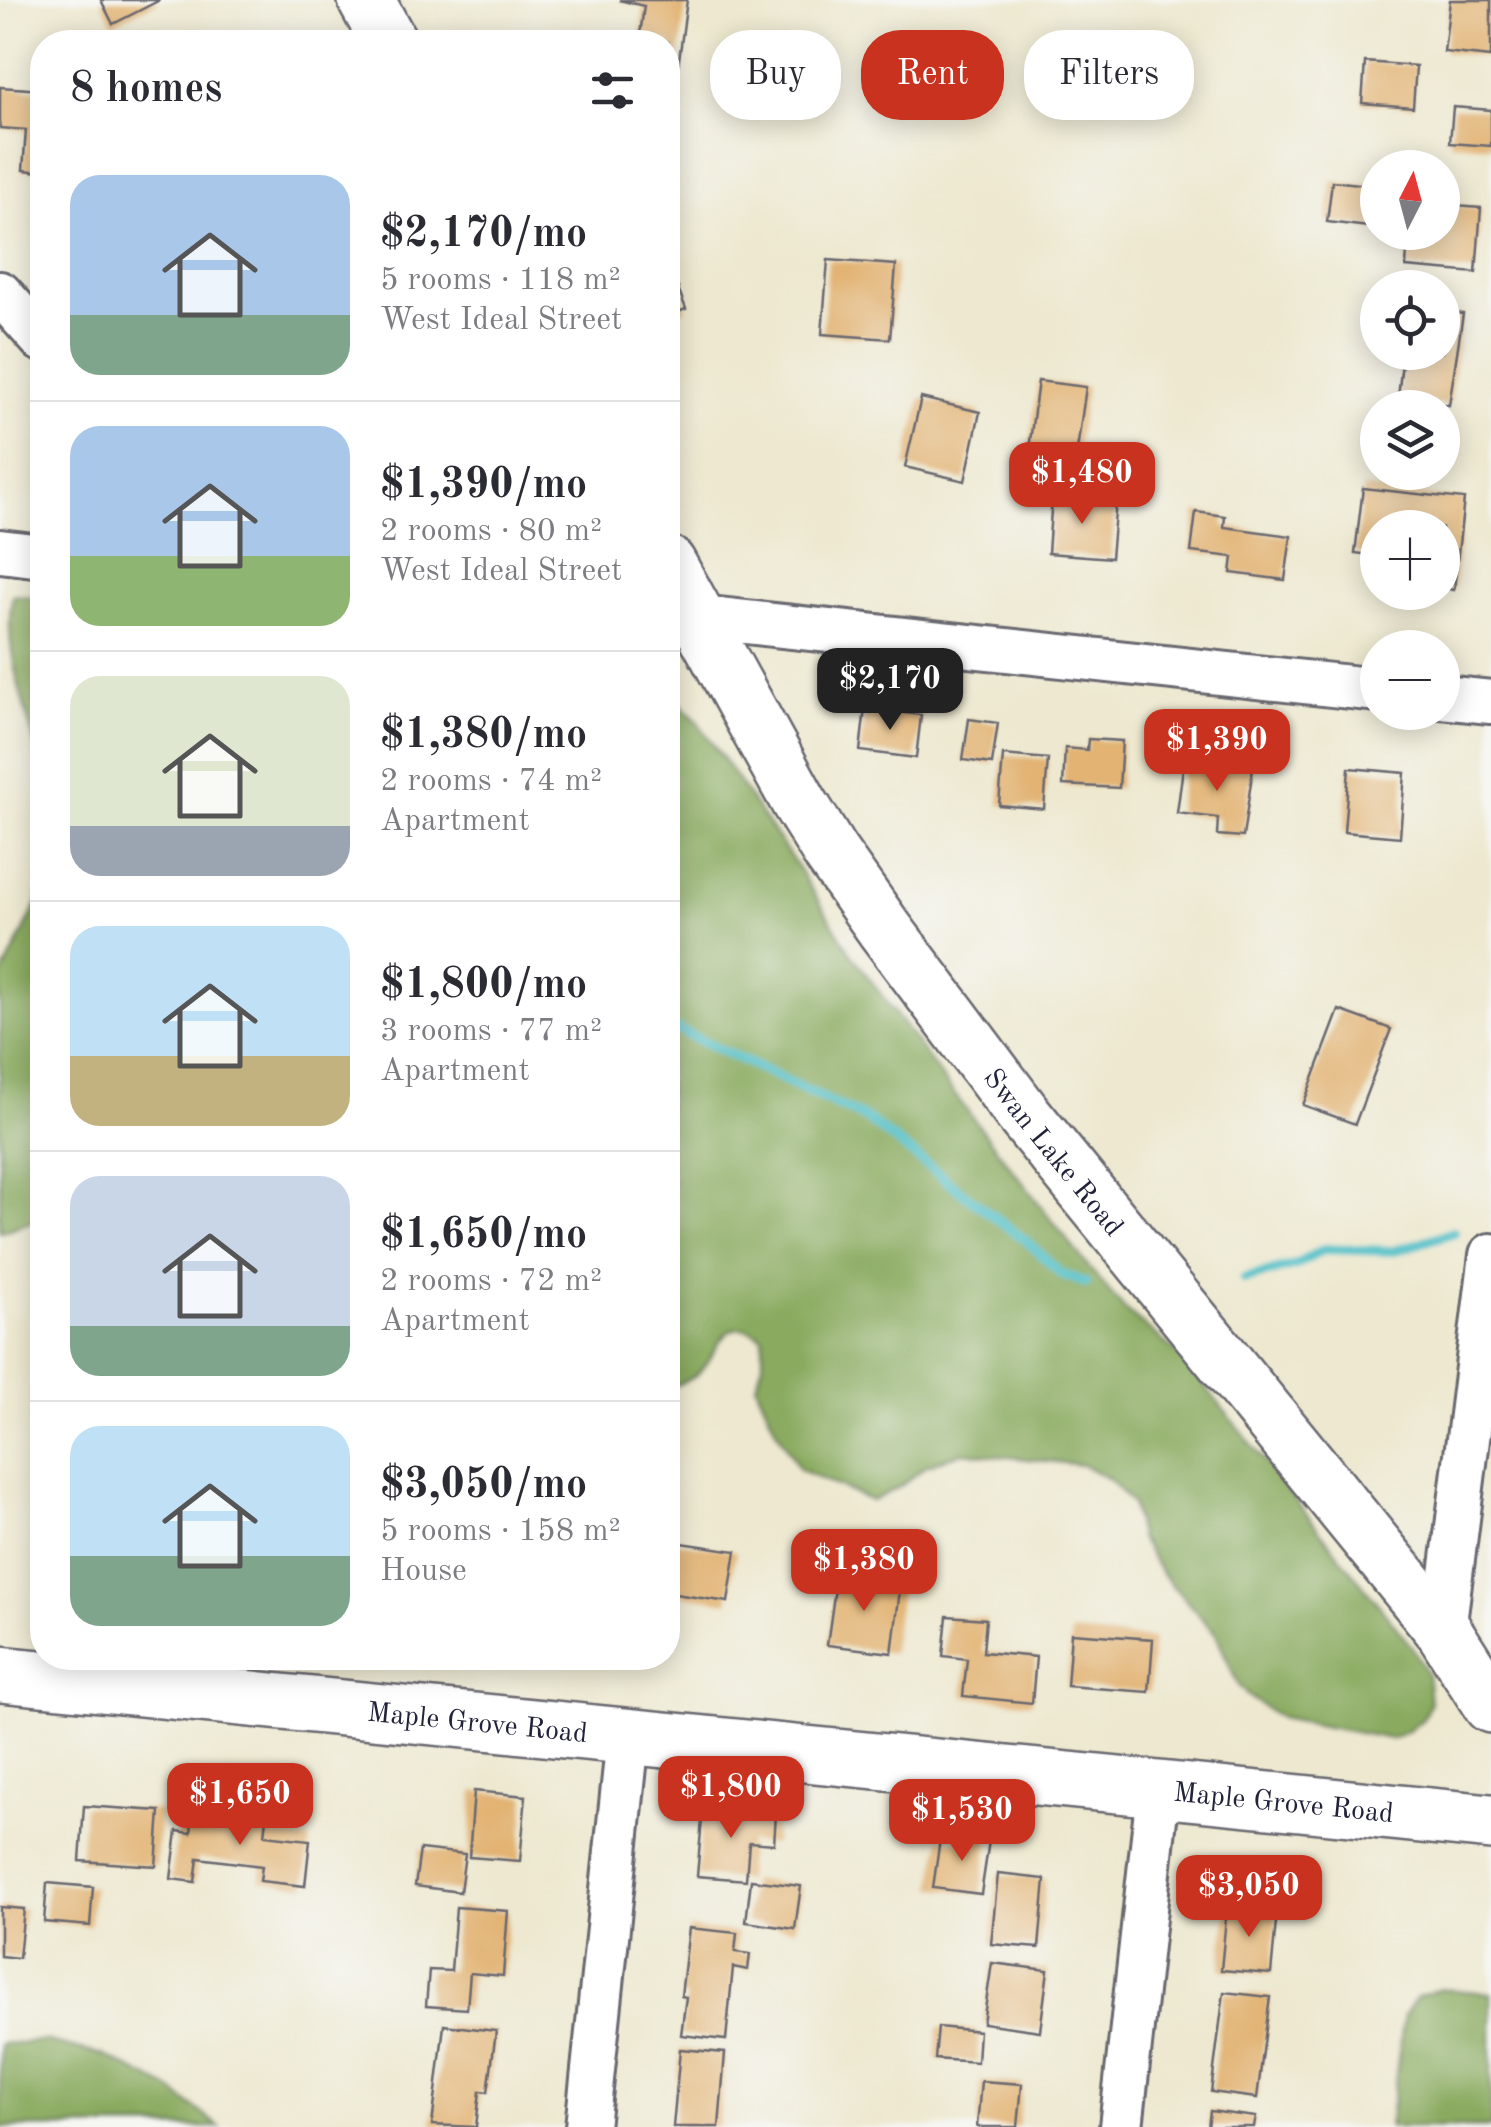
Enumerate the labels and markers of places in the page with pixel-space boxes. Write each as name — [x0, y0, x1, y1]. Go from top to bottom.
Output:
pin: $1,480 — [1001, 442, 1163, 527]
pin: $2,170 — [809, 648, 971, 733]
pin: $1,390 — [1136, 709, 1298, 794]
pin: $1,380 — [783, 1529, 945, 1614]
pin: $1,800 — [650, 1756, 812, 1841]
pin: $1,650 — [159, 1763, 321, 1848]
pin: $1,530 — [881, 1779, 1043, 1864]
pin: $3,050 — [1168, 1855, 1330, 1940]

